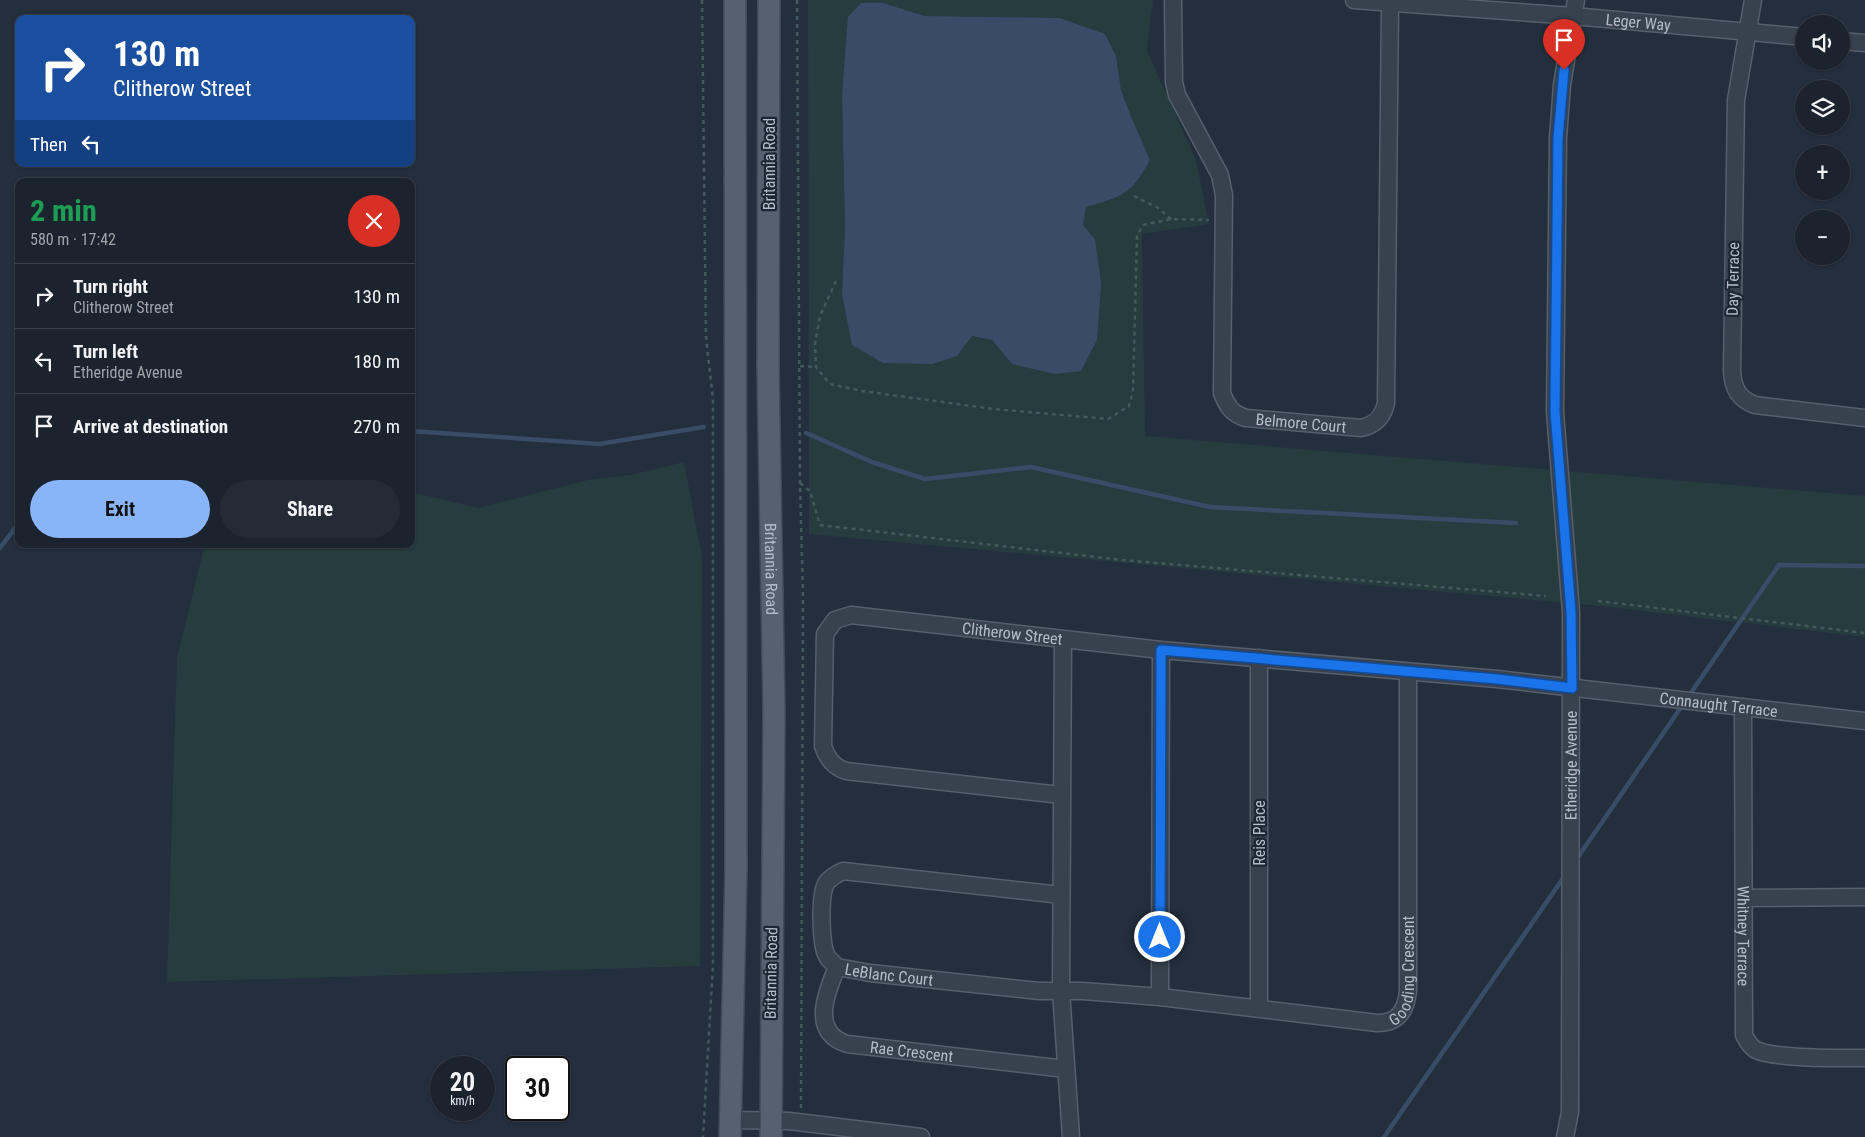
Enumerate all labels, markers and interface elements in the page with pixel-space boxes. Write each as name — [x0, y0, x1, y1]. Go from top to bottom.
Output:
street label: Leger Way — [1605, 10, 1672, 34]
map controls — [1795, 15, 1850, 265]
button: sound — [1795, 15, 1850, 70]
pin — [1543, 19, 1585, 70]
icon: arrive — [1550, 26, 1578, 54]
text: 130 m — [113, 34, 200, 75]
icon: right — [30, 35, 95, 100]
text: Clitherow Street — [113, 76, 251, 101]
button: layers — [1795, 80, 1850, 135]
street label: Britannia Road — [760, 118, 779, 210]
icon: left — [77, 130, 105, 158]
text: Then — [30, 133, 67, 156]
button: + — [1795, 145, 1850, 200]
text: 2 min — [30, 193, 97, 228]
button: close — [348, 195, 400, 247]
button: − — [1795, 210, 1850, 265]
text: 580 m · 17:42 — [30, 230, 116, 249]
street label: Day Terrace — [1723, 242, 1743, 316]
text: Turn right — [73, 275, 148, 298]
icon: right — [30, 282, 58, 310]
text: 130 m — [353, 285, 400, 308]
text: Clitherow Street — [73, 298, 174, 317]
text: Turn left — [73, 340, 138, 363]
icon: left — [30, 347, 58, 375]
text: 180 m — [353, 350, 400, 373]
text: Etheridge Avenue — [73, 363, 183, 382]
street label: Belmore Court — [1255, 409, 1347, 436]
icon: arrive — [30, 412, 58, 440]
text: Arrive at destination — [73, 415, 228, 438]
text: 270 m — [353, 415, 400, 438]
button: Exit — [30, 480, 210, 538]
button: Share — [220, 480, 400, 538]
street label: Britannia Road — [761, 523, 782, 615]
street label: Clitherow Street — [961, 618, 1064, 648]
street label: Connaught Terrace — [1659, 688, 1779, 720]
street label: Etheridge Avenue — [1561, 711, 1580, 820]
street label: Reis Place — [1250, 800, 1269, 866]
street label: Whitney Terrace — [1734, 886, 1753, 986]
position arrow — [1133, 910, 1185, 962]
street label: Gooding Crescent — [1385, 915, 1418, 1030]
street label: Britannia Road — [761, 927, 781, 1019]
street label: LeBlanc Court — [843, 959, 934, 989]
street label: Rae Crescent — [869, 1037, 954, 1066]
speed limit sign: 30 — [505, 1056, 570, 1121]
text: 20 — [450, 1068, 475, 1097]
text: km/h — [450, 1094, 475, 1108]

